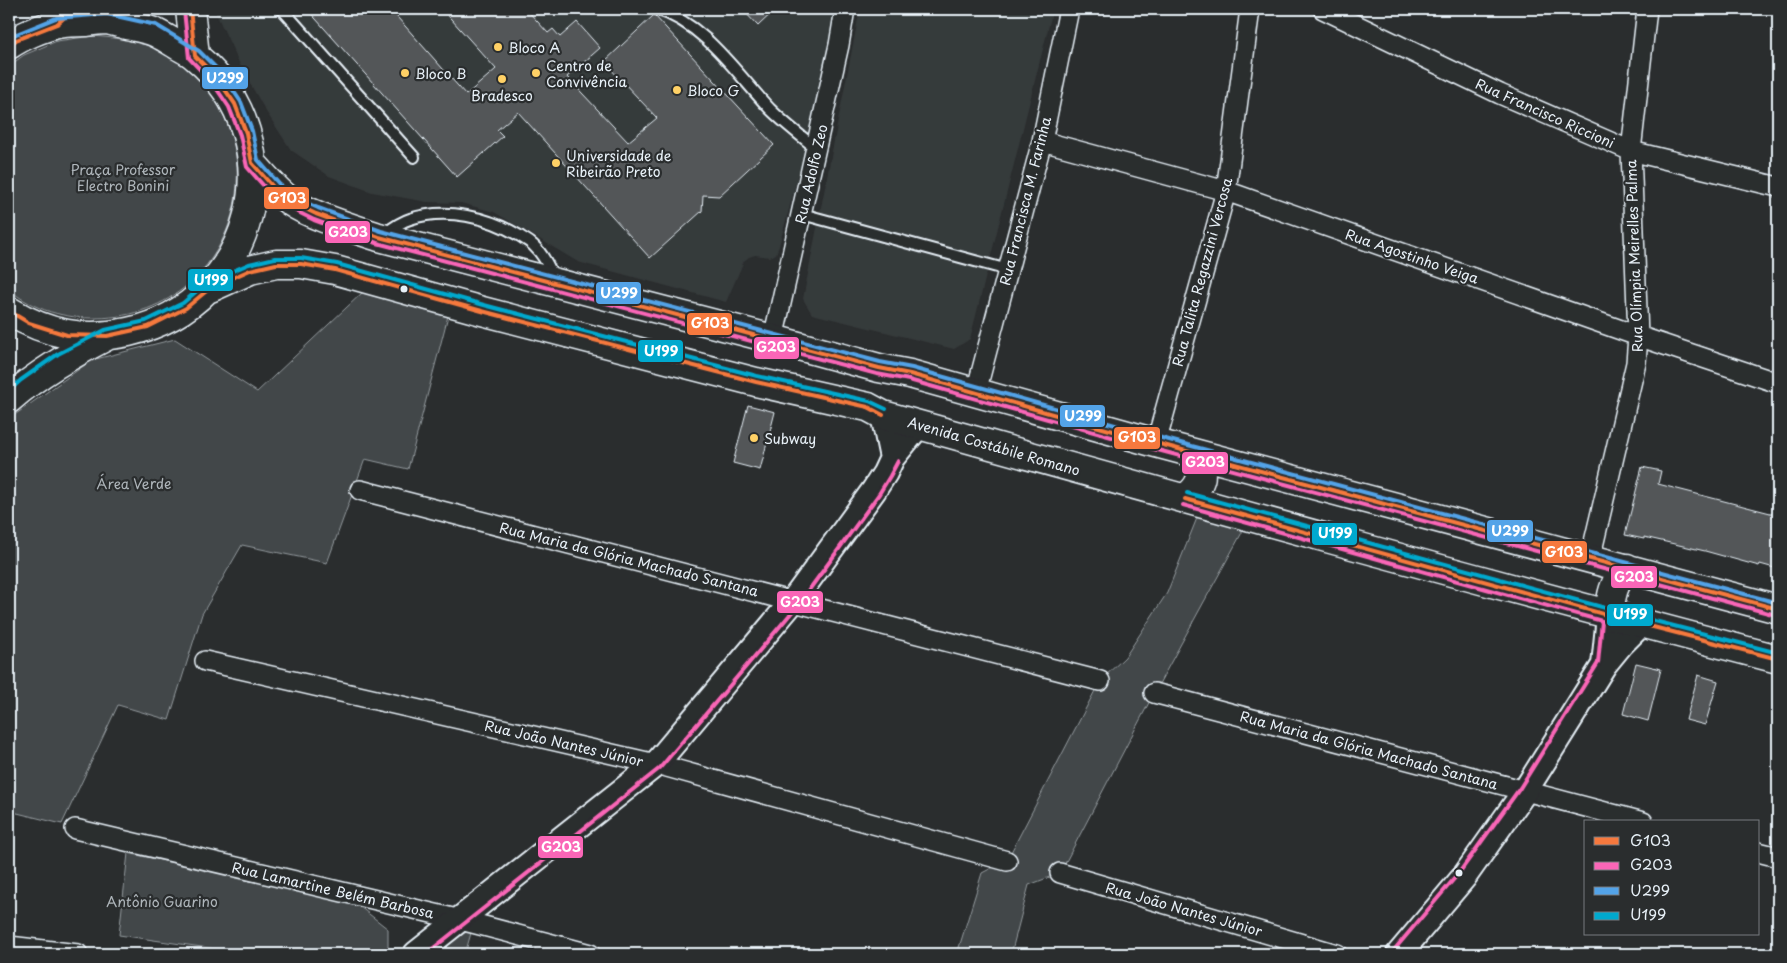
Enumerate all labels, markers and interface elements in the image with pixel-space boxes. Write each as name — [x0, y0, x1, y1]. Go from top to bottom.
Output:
place label: Bloco A — [508, 37, 560, 58]
marker: Bloco A — [492, 41, 504, 53]
place label: Centro de Convivência — [546, 55, 627, 92]
place label: Bloco B — [415, 63, 466, 84]
line badge: U299 — [201, 66, 249, 90]
text: U299 — [206, 67, 244, 88]
marker: Bloco B — [399, 67, 411, 79]
marker: Centro de Convivência — [530, 67, 542, 79]
marker: Bradesco — [496, 73, 508, 85]
street label: Rua Francisco Riccioni — [1472, 73, 1618, 153]
place label: Bloco G — [687, 80, 740, 101]
marker: Bloco G — [671, 84, 683, 96]
place label: Bradesco — [471, 85, 533, 106]
street label: Rua Francisca M. Farinha — [994, 114, 1056, 287]
street label: Rua Adolfo Zeo — [789, 122, 833, 226]
place label: Universidade de Ribeirão Preto — [566, 145, 672, 182]
marker: Universidade de Ribeirão Preto — [550, 157, 562, 169]
park label: Praça Professor Electro Bonini — [71, 159, 176, 196]
street label: Rua Olímpia Meirelles Palma — [1620, 159, 1648, 353]
street label: Rua Talita Regazzini Vercosa — [1167, 175, 1237, 369]
line badge: G103 — [263, 186, 310, 210]
text: G103 — [268, 187, 306, 208]
line badge: G203 — [324, 220, 371, 244]
text: G203 — [328, 221, 368, 242]
street label: Rua Agostinho Veiga — [1343, 223, 1482, 289]
line badge: U199 — [187, 268, 234, 292]
text: U199 — [194, 269, 229, 290]
line badge: U299 — [595, 281, 642, 305]
text: U299 — [600, 282, 638, 303]
unlabelled marker — [399, 284, 409, 294]
line badge: G103 — [686, 312, 733, 336]
text: G103 — [691, 312, 729, 333]
line badge: G203 — [753, 336, 800, 360]
text: G203 — [756, 336, 796, 357]
line badge: U199 — [637, 339, 684, 363]
text: U199 — [644, 340, 679, 361]
line badge: U299 — [1059, 404, 1106, 428]
text: U299 — [1064, 405, 1102, 426]
street label: Avenida Costábile Romano — [905, 411, 1083, 481]
line badge: G103 — [1113, 426, 1161, 450]
text: G103 — [1118, 426, 1156, 447]
place label: Subway — [764, 428, 816, 449]
marker: Subway — [748, 432, 760, 444]
line badge: G203 — [1181, 451, 1229, 475]
text: G203 — [1185, 451, 1225, 472]
park label: Área Verde — [97, 473, 171, 494]
street label: Rua Maria da Glória Machado Santana — [497, 517, 761, 601]
line badge: U299 — [1486, 519, 1534, 543]
text: U299 — [1491, 520, 1529, 541]
line badge: U199 — [1311, 522, 1358, 546]
text: U199 — [1318, 522, 1353, 543]
line badge: G103 — [1541, 540, 1588, 564]
text: G103 — [1545, 541, 1583, 562]
line badge: G203 — [1610, 565, 1658, 589]
text: G203 — [1614, 566, 1654, 587]
line badge: G203 — [776, 590, 824, 614]
text: G203 — [780, 591, 820, 612]
line badge: U199 — [1606, 603, 1654, 627]
text: U199 — [1613, 603, 1648, 624]
street label: Rua Maria da Glória Machado Santana — [1238, 705, 1500, 795]
street label: Rua João Nantes Júnior — [483, 715, 646, 772]
legend — [1584, 820, 1760, 936]
text: G103 — [1630, 828, 1671, 851]
line badge: G203 — [537, 835, 584, 859]
text: G203 — [541, 836, 581, 857]
text: G203 — [1630, 852, 1673, 875]
street label: Rua Lamartine Belém Barbosa — [230, 857, 436, 924]
unlabelled marker — [1454, 868, 1464, 878]
street label: Rua João Nantes Júnior — [1103, 877, 1265, 942]
text: U299 — [1630, 878, 1670, 901]
park label: Antônio Guarino — [106, 891, 218, 912]
text: U199 — [1630, 902, 1667, 925]

